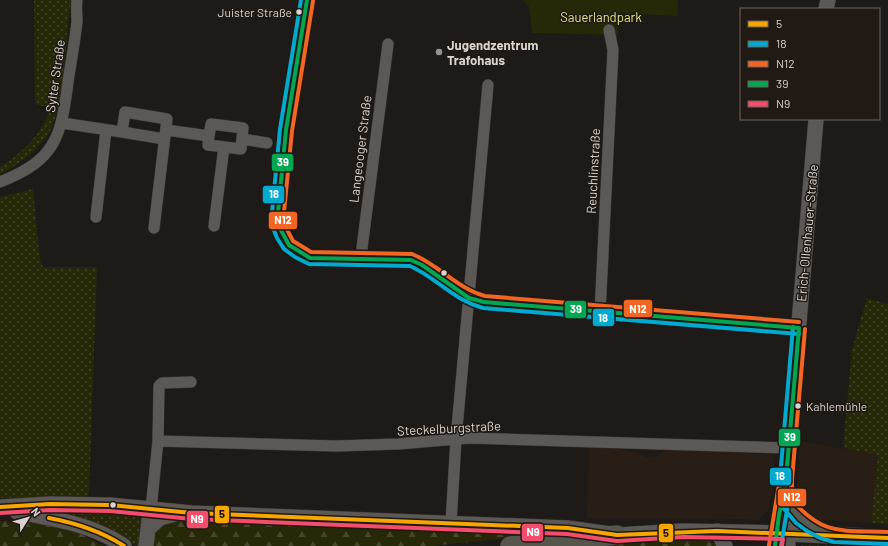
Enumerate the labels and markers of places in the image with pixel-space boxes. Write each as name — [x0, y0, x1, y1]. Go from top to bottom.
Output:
place label: Juister Straße — [218, 5, 292, 19]
marker: Juister Straße — [294, 7, 304, 17]
place label: Jugendzentrum Trafohaus — [447, 37, 539, 68]
marker: Jugendzentrum Trafohaus — [434, 47, 444, 57]
unlabelled marker — [439, 268, 449, 278]
place label: Kahlemühle — [806, 399, 867, 413]
marker: Kahlemühle — [793, 401, 803, 411]
unlabelled marker — [108, 500, 118, 510]

